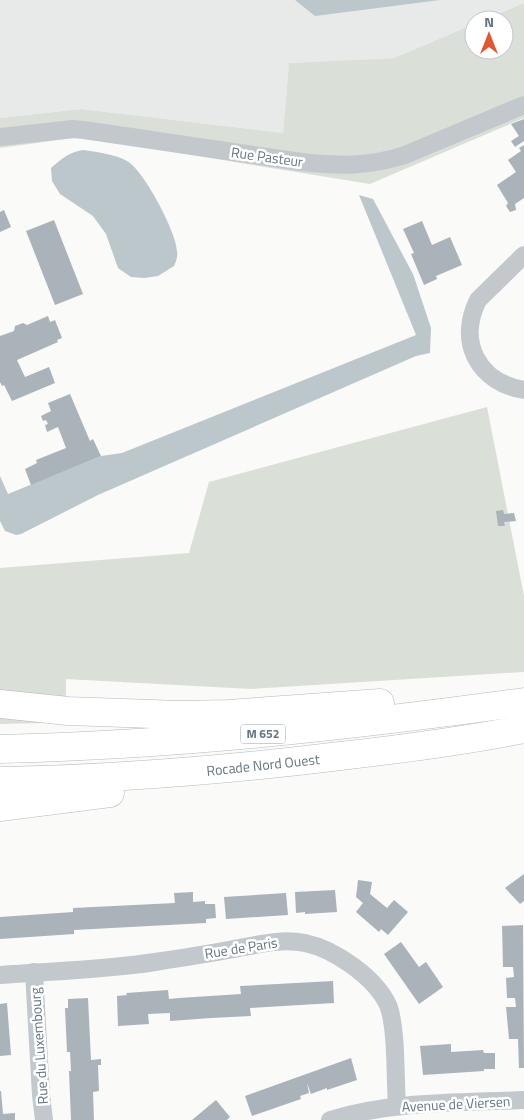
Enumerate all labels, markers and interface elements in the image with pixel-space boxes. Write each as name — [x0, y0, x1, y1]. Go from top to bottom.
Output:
north arrow — [464, 10, 514, 60]
text: N — [484, 11, 494, 32]
street label: Rue Pasteur — [230, 141, 304, 172]
road number: M 652 — [240, 724, 286, 744]
street label: Rocade Nord Ouest — [205, 748, 321, 781]
street label: Rue de Paris — [203, 931, 279, 964]
street label: Rue du Luxembourg — [24, 987, 53, 1105]
street label: Avenue de Viersen — [401, 1090, 511, 1117]

